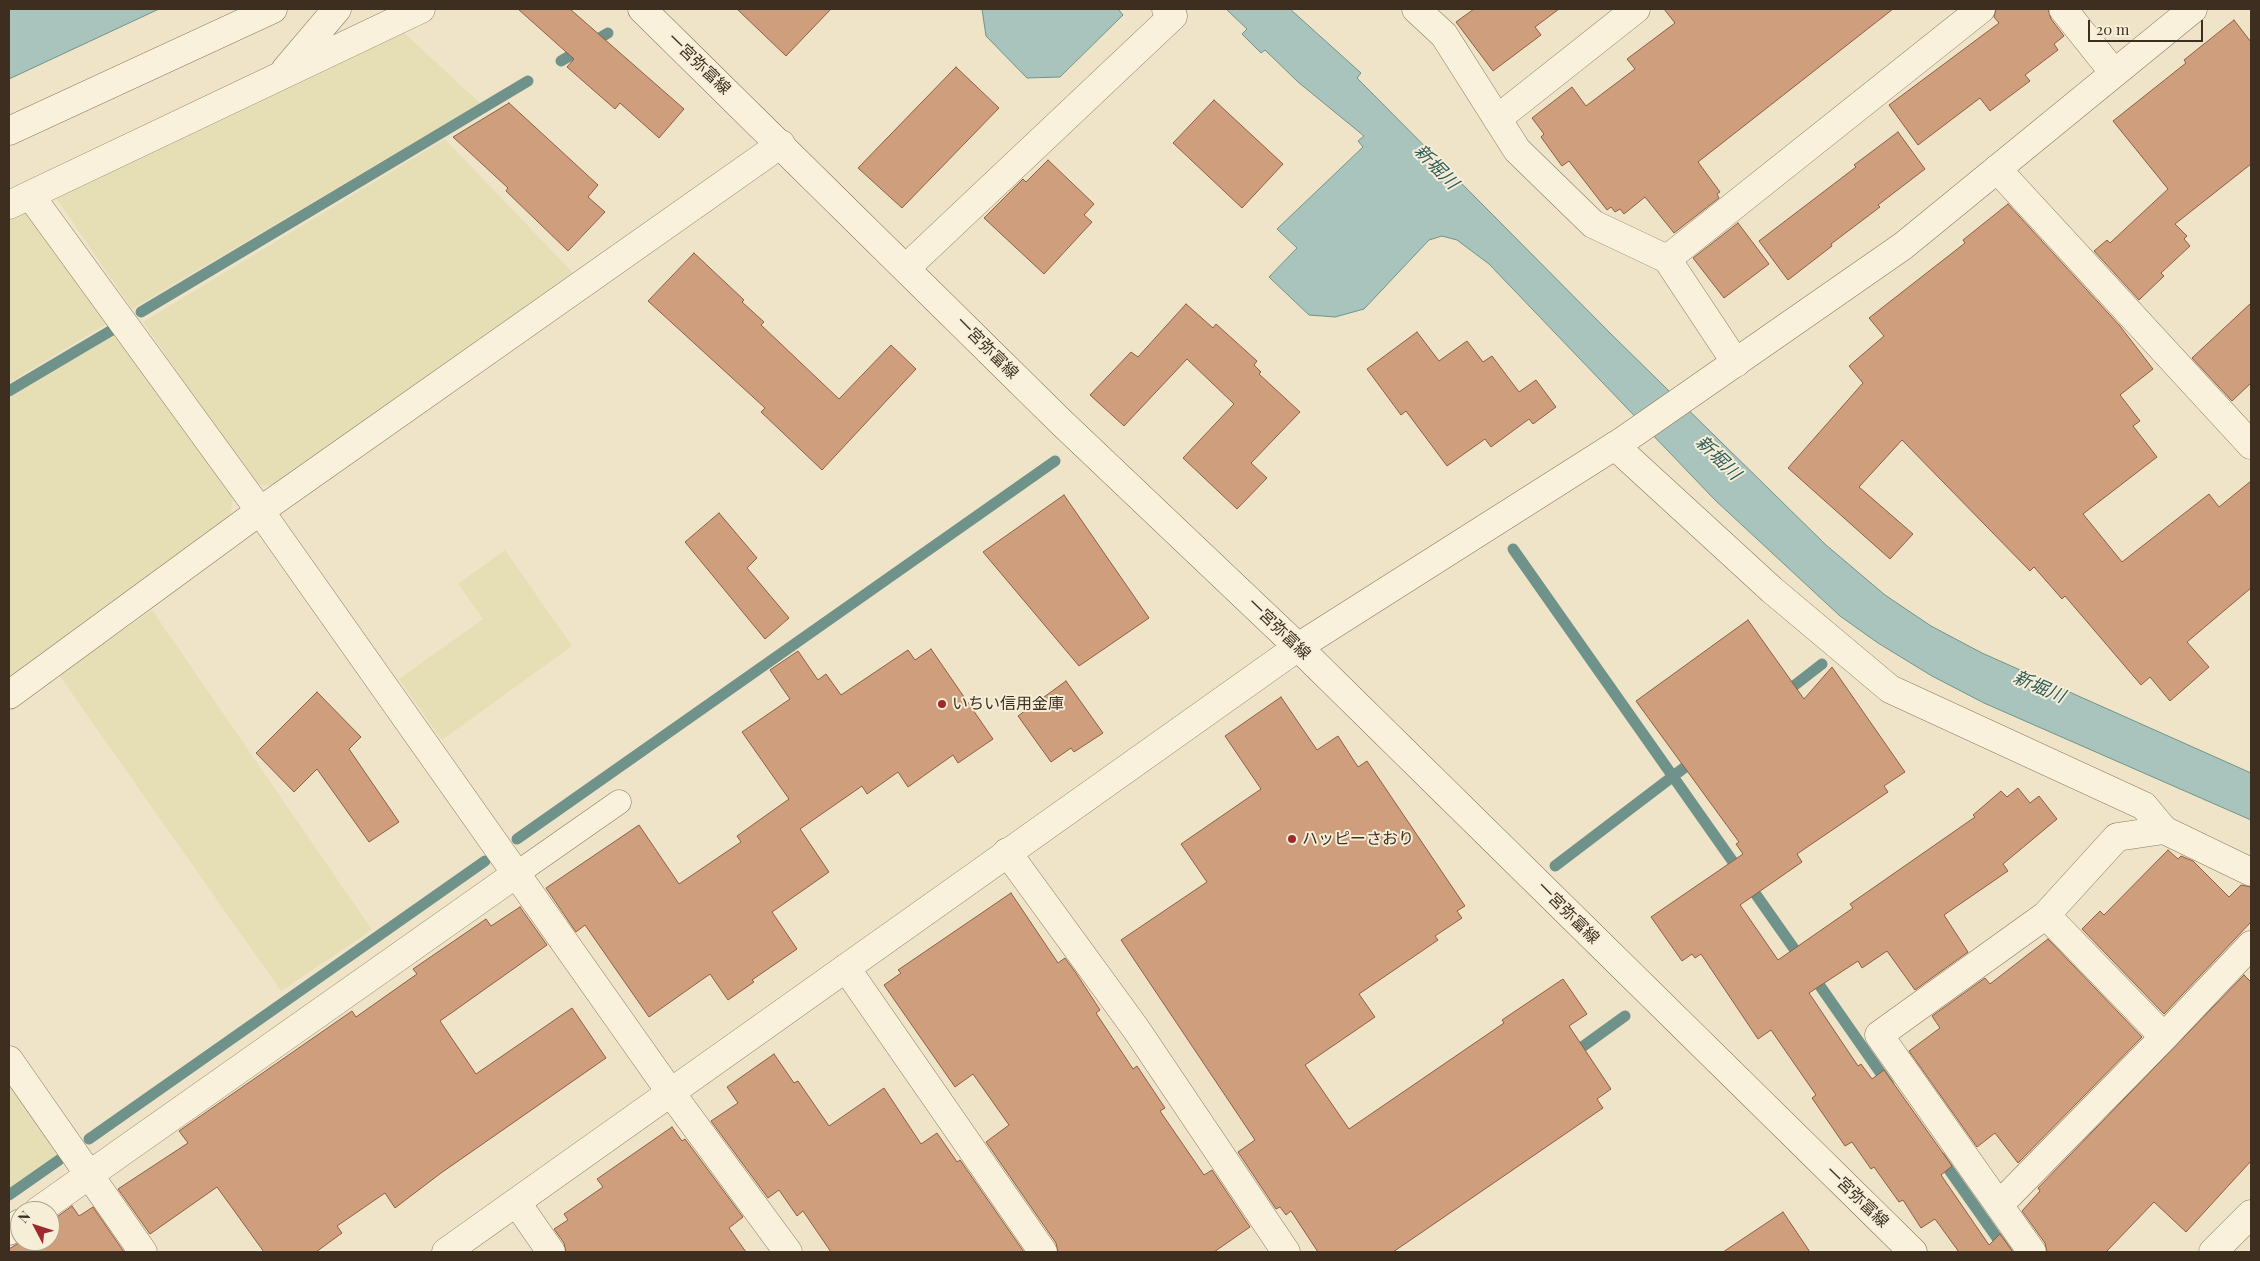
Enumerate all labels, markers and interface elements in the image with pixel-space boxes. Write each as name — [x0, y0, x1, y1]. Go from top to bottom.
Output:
scale bar — [2090, 10, 2205, 42]
text: 20 m — [2096, 19, 2129, 39]
street label: 一宮弥富線 — [664, 29, 734, 99]
water label: 新堀川 — [1409, 140, 1463, 194]
street label: 一宮弥富線 — [952, 313, 1022, 383]
water label: 新堀川 — [1691, 431, 1745, 485]
street label: 一宮弥富線 — [1244, 594, 1314, 664]
water label: 新堀川 — [2010, 667, 2068, 707]
place label: いちい信用金庫 — [952, 694, 1064, 714]
marker: いちい信用金庫 — [936, 698, 948, 710]
place label: ハッピーさおり — [1302, 829, 1414, 849]
marker: ハッピーさおり — [1286, 833, 1298, 845]
street label: 一宮弥富線 — [1533, 878, 1603, 948]
street label: 一宮弥富線 — [1822, 1162, 1892, 1232]
north arrow — [10, 1201, 60, 1251]
text: N — [13, 1207, 34, 1227]

